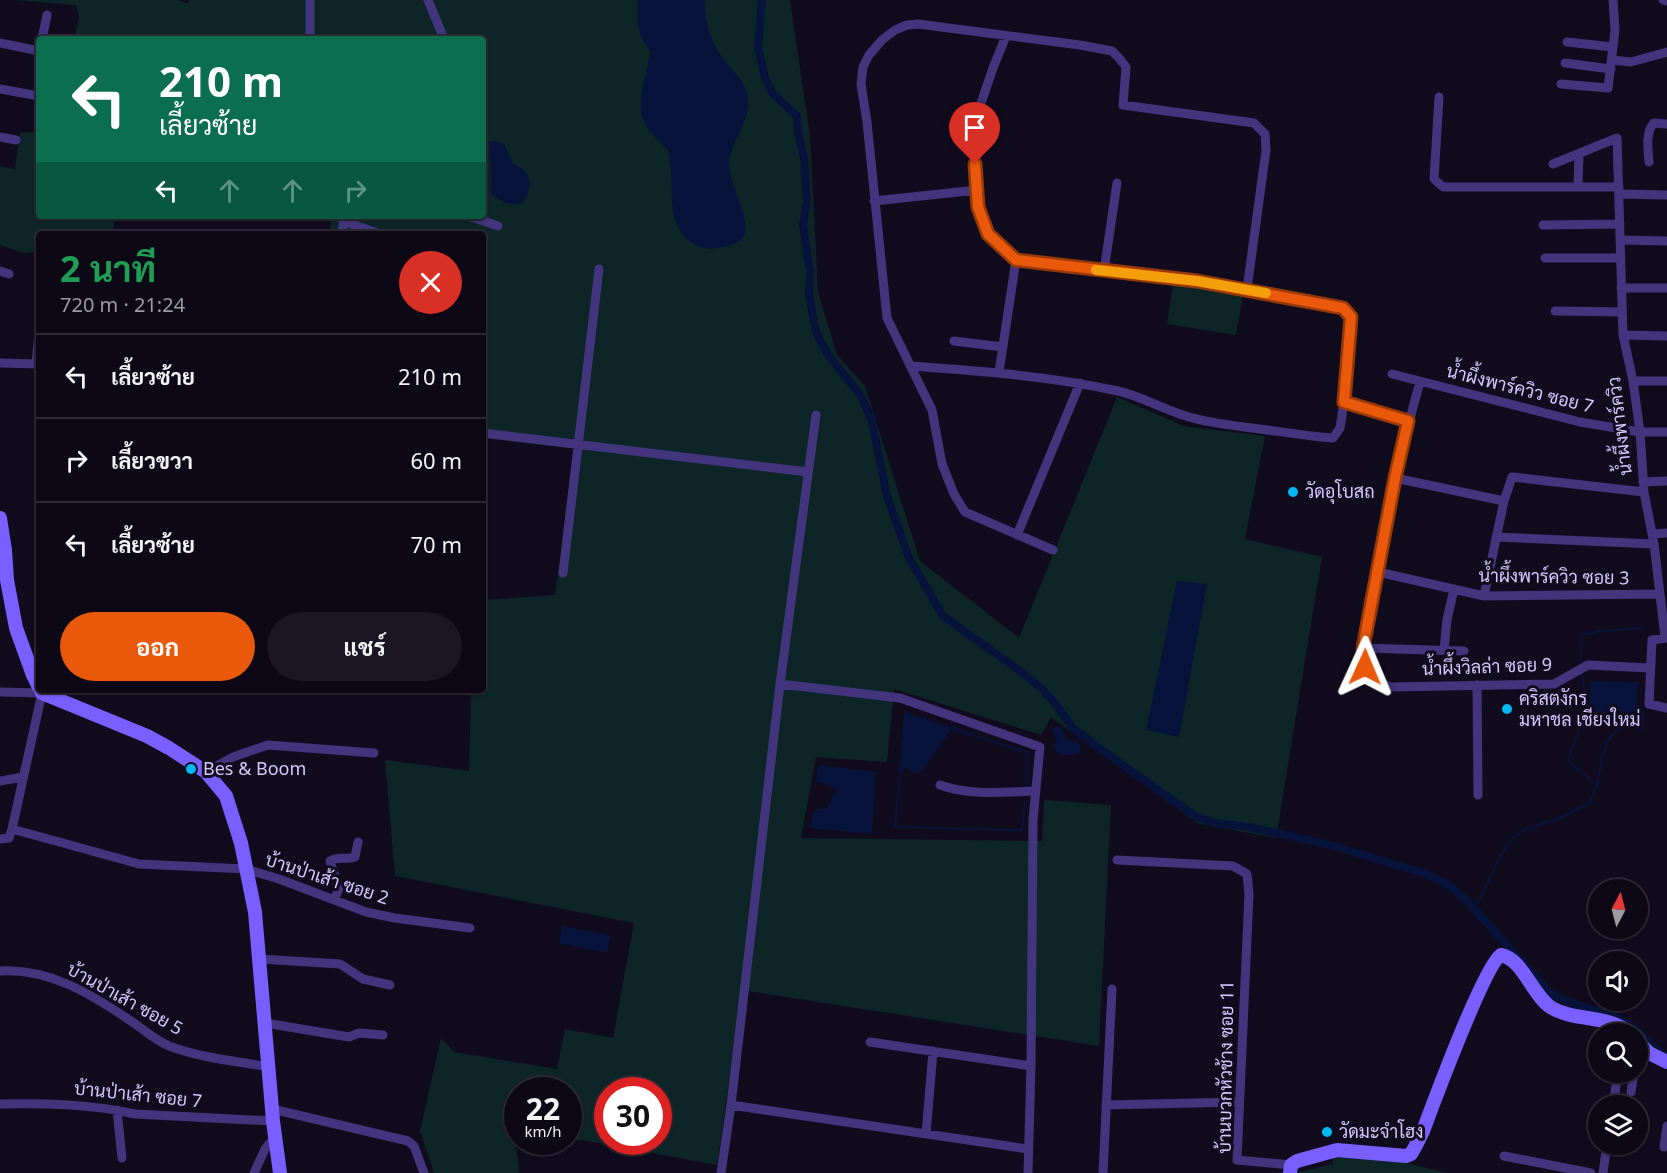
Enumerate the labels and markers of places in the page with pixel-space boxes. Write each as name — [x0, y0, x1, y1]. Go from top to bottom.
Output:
pin — [949, 102, 1000, 164]
place label: วัดอุโบสถ — [1305, 479, 1375, 504]
marker: วัดอุโบสถ — [1286, 485, 1300, 499]
place label: คริสตงักร มหาชล เชียงใหม่ — [1519, 686, 1641, 731]
marker: คริสตงักร มหาชล เชียงใหม่ — [1500, 702, 1514, 716]
place label: Bes & Boom — [203, 756, 306, 780]
marker: Bes & Boom — [184, 762, 198, 776]
place label: วัดมะจำโฮง — [1339, 1119, 1423, 1143]
marker: วัดมะจำโฮง — [1320, 1125, 1334, 1139]

